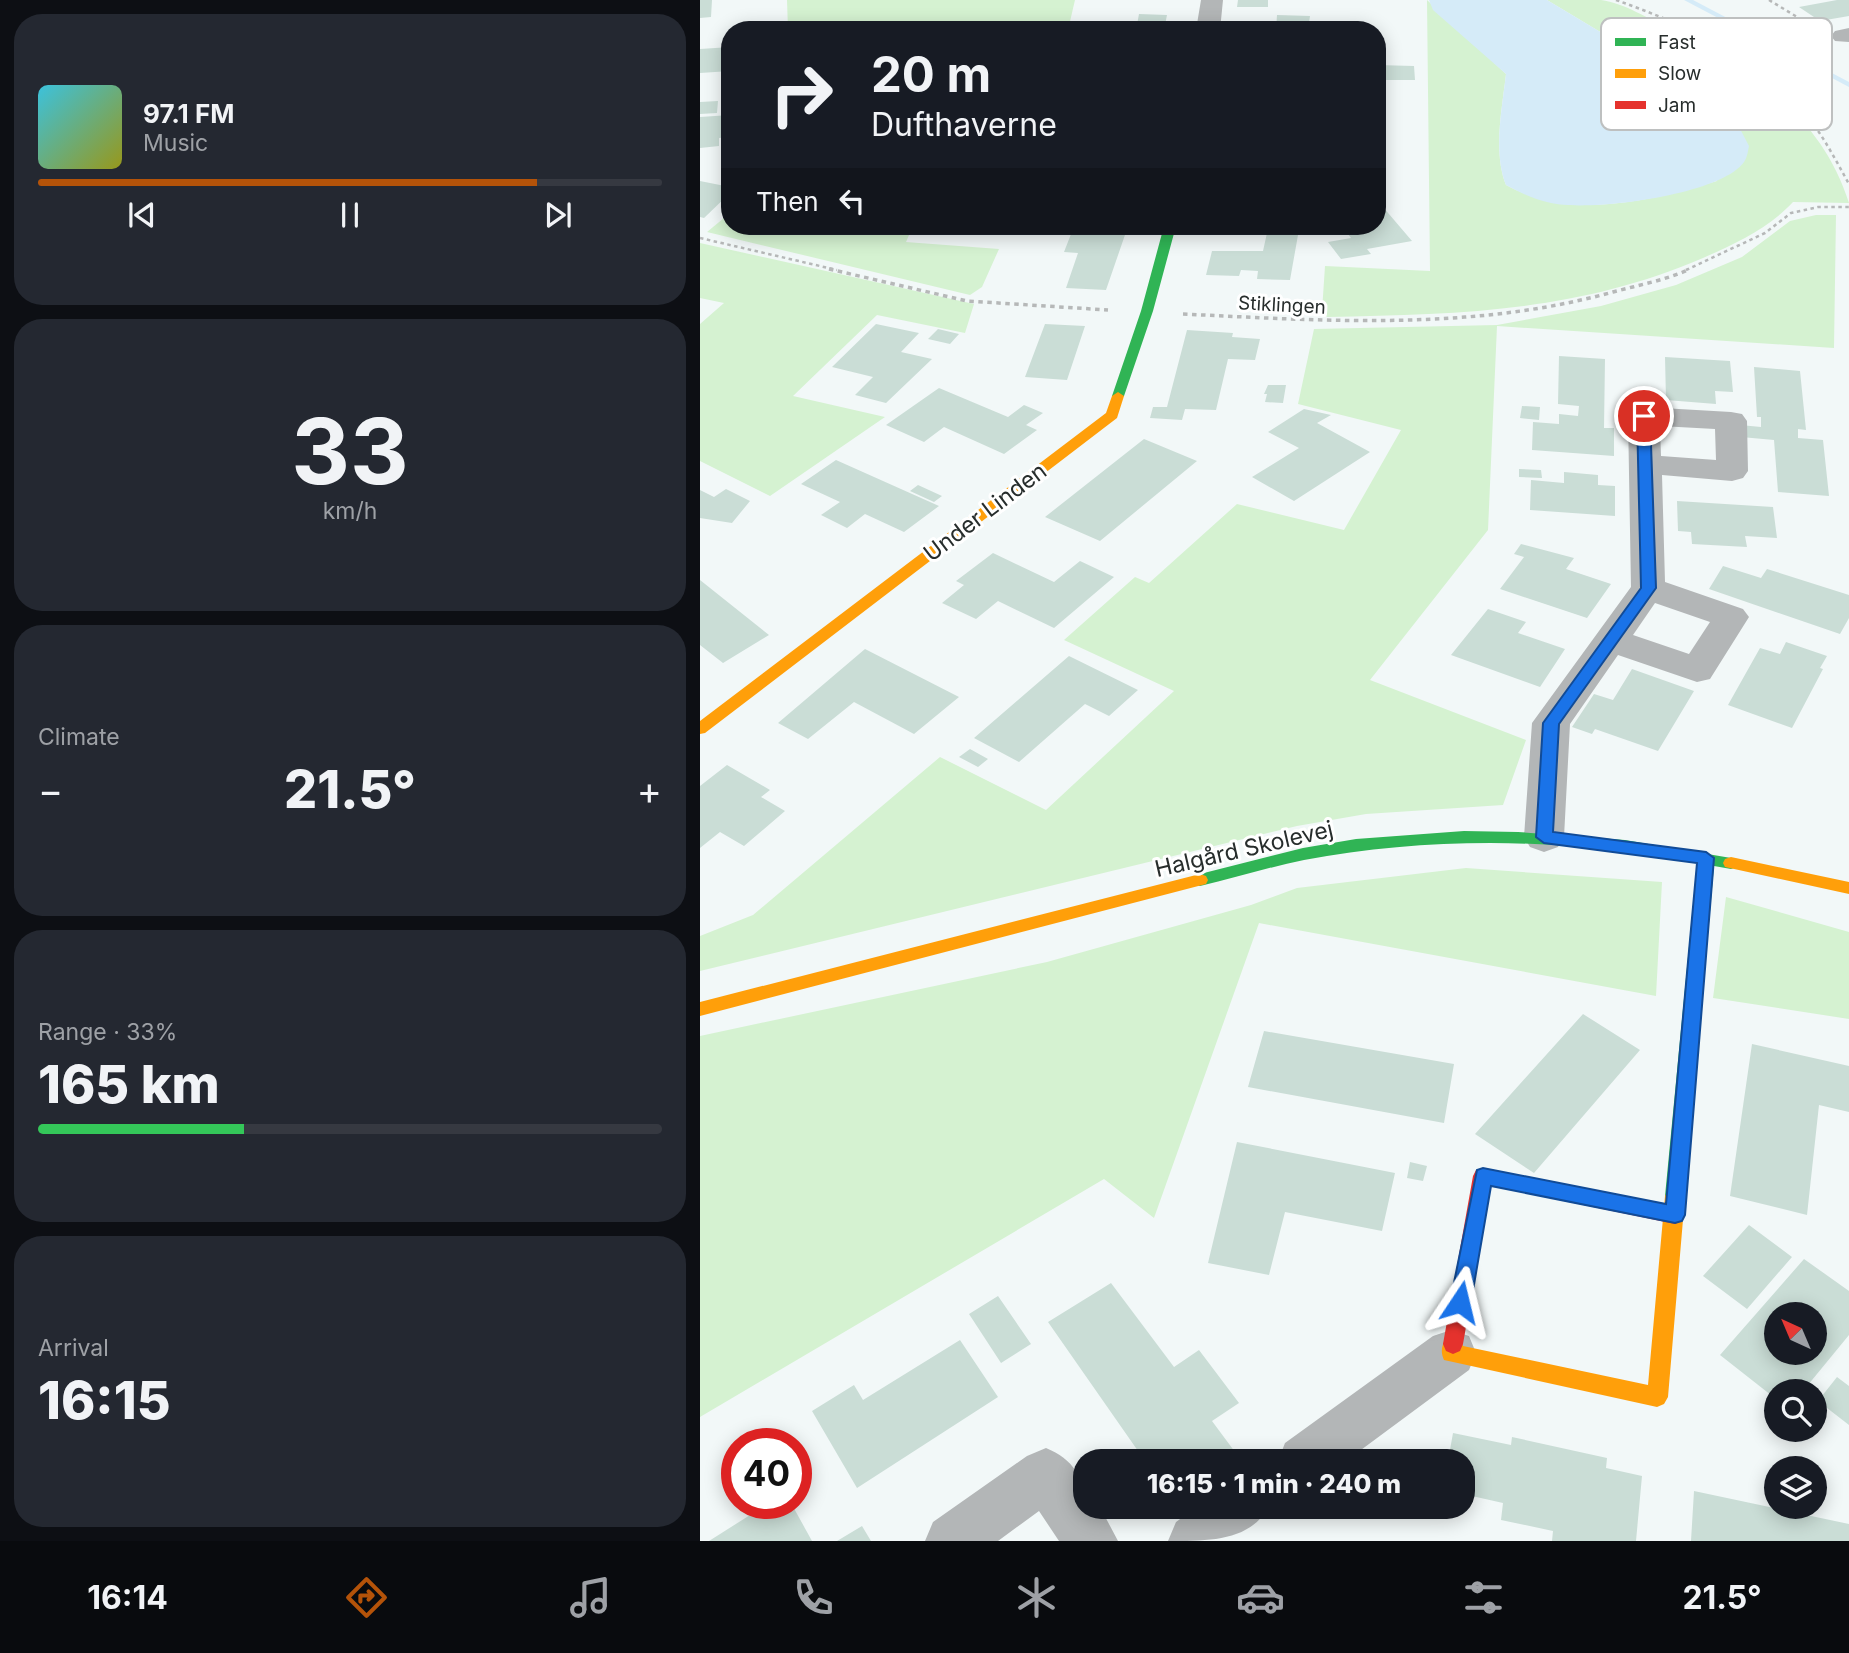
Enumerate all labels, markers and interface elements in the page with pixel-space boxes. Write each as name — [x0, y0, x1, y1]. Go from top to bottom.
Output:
legend — [1601, 18, 1832, 130]
text: Fast — [1658, 31, 1696, 54]
text: 20 m — [871, 45, 991, 104]
icon: right — [756, 49, 847, 140]
text: Slow — [1658, 62, 1701, 85]
text: Jam — [1658, 94, 1696, 117]
text: 97.1 FM — [143, 98, 234, 129]
text: Dufthaverne — [871, 105, 1057, 144]
text: Music — [143, 129, 208, 157]
icon: left — [833, 182, 871, 220]
text: Then — [756, 186, 819, 217]
icon: previous — [123, 196, 161, 234]
icon: pause — [331, 196, 369, 234]
icon: next — [539, 196, 577, 234]
street label: Stiklingen — [1238, 291, 1326, 319]
pin — [1614, 386, 1674, 446]
text: 33 — [291, 396, 409, 506]
icon: arrive — [1625, 397, 1663, 435]
street label: Under Linden — [918, 457, 1052, 567]
text: km/h — [323, 497, 377, 525]
text: Climate — [38, 723, 120, 751]
text: 21.5° — [284, 758, 416, 821]
text: − — [38, 767, 63, 813]
text: + — [637, 767, 662, 813]
street label: Halgård Skolevej — [1152, 815, 1336, 883]
text: Range · 33% — [38, 1018, 177, 1046]
text: 165 km — [38, 1053, 220, 1116]
position arrow — [1423, 1265, 1497, 1339]
north arrow — [1764, 1302, 1827, 1365]
map controls — [1764, 1302, 1827, 1519]
text: Arrival — [38, 1334, 109, 1362]
text: 16:15 — [38, 1369, 171, 1432]
button: search — [1764, 1379, 1827, 1442]
speed limit sign: 40 — [721, 1428, 812, 1519]
button: layers — [1764, 1456, 1827, 1519]
text: 16:15 · 1 min · 240 m — [1147, 1468, 1401, 1499]
icon: directions — [342, 1573, 391, 1622]
icon: music — [566, 1573, 615, 1622]
icon: phone — [789, 1573, 838, 1622]
icon: climate — [1012, 1573, 1061, 1622]
icon: car — [1236, 1573, 1285, 1622]
icon: filters — [1459, 1573, 1508, 1622]
text: 16:14 — [87, 1578, 168, 1617]
text: 21.5° — [1682, 1578, 1762, 1617]

